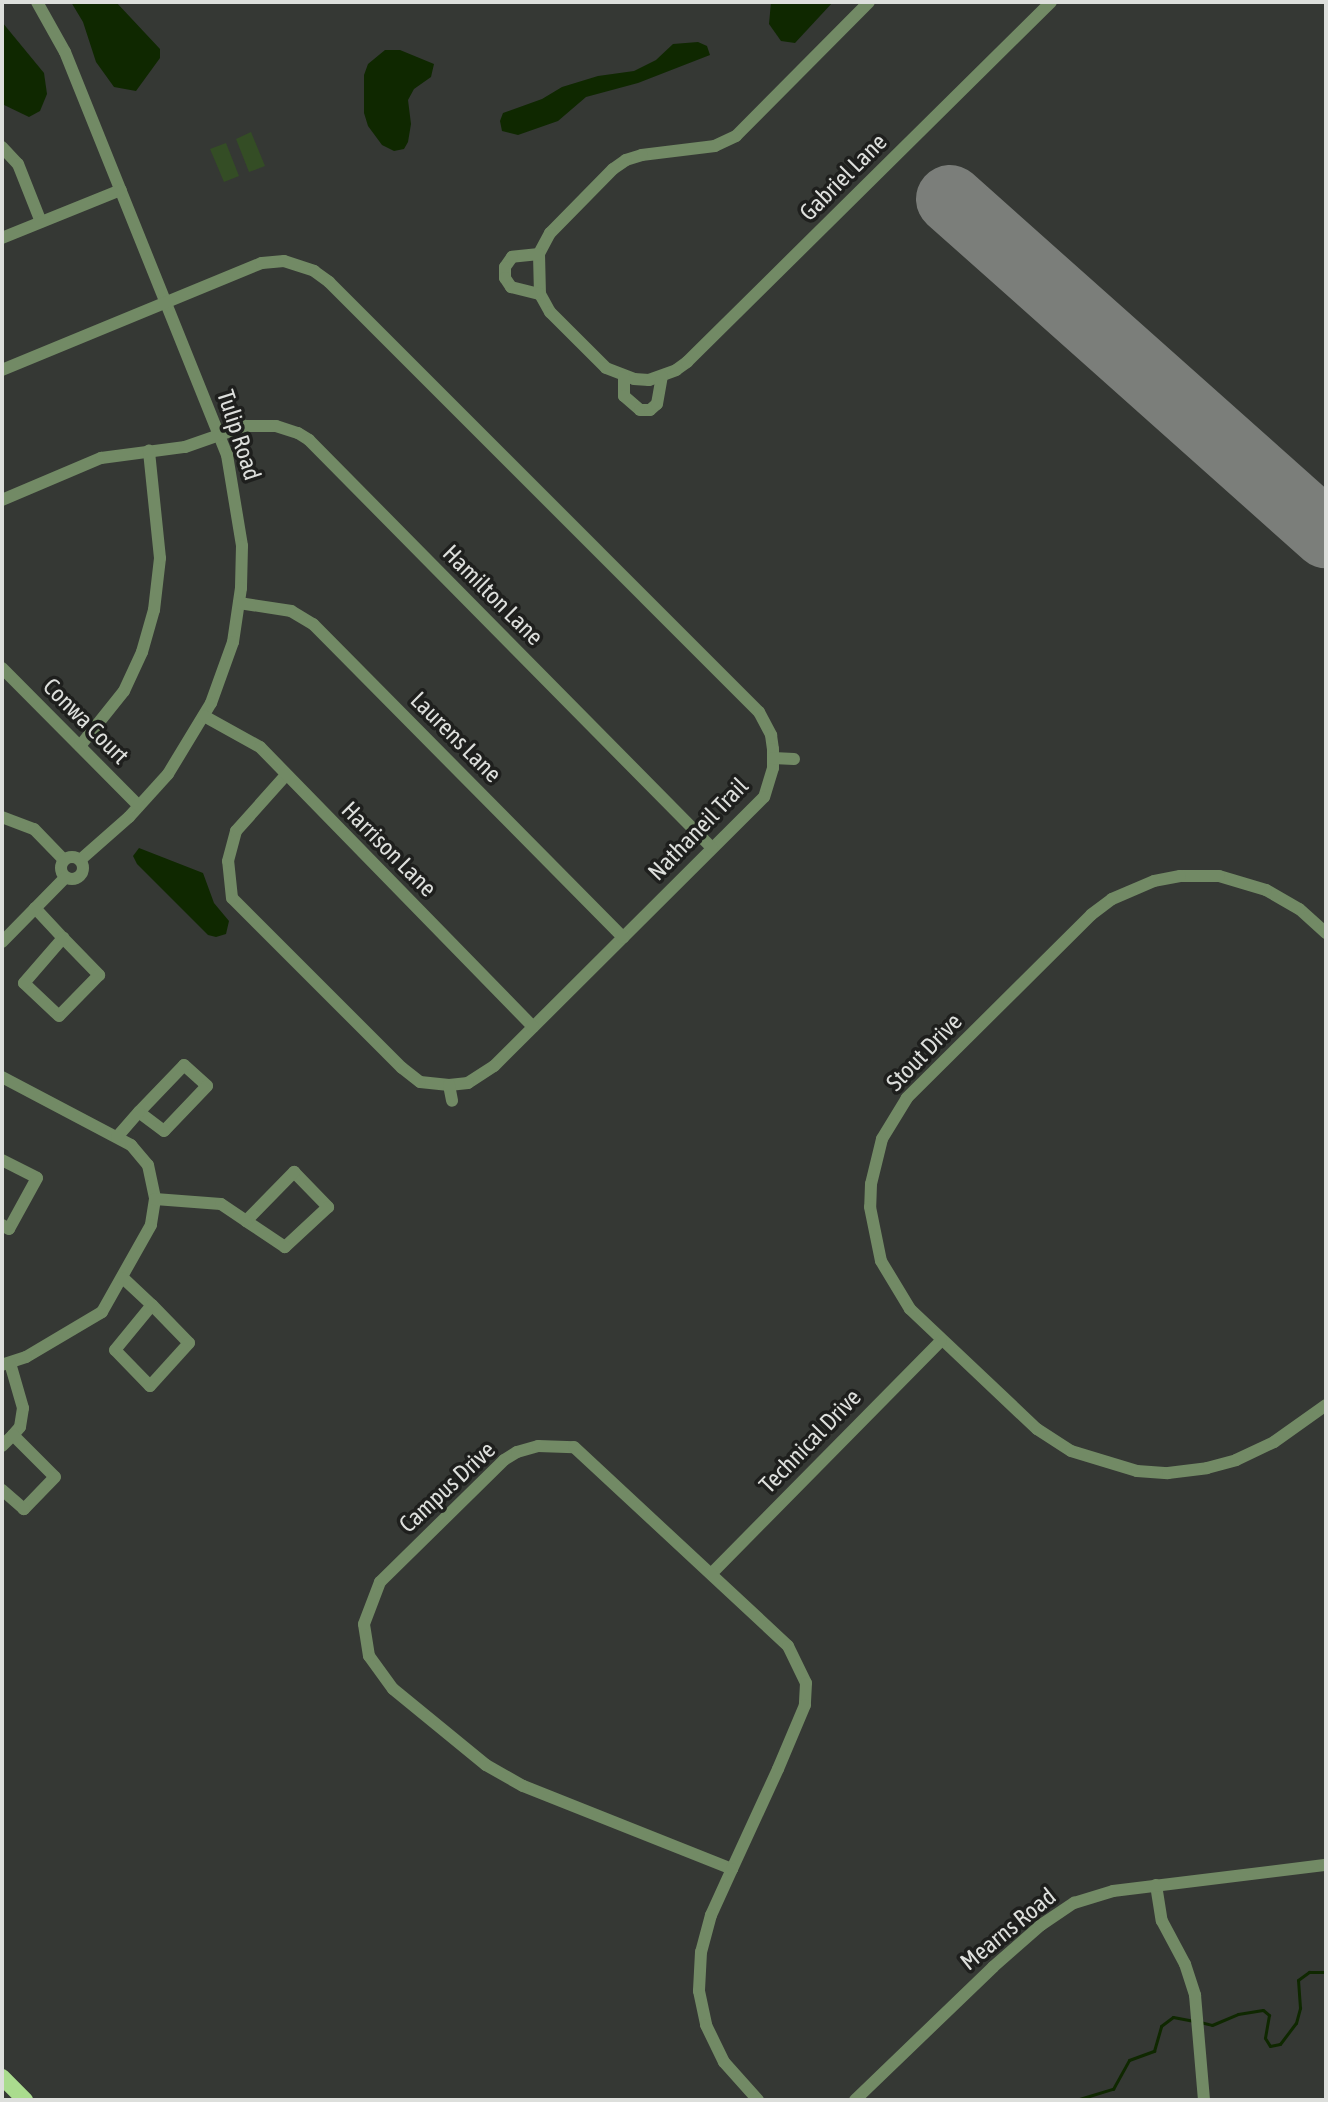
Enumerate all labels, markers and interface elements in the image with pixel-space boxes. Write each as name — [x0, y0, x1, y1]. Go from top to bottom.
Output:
street label: Gabriel Lane — [793, 127, 893, 227]
street label: Tulip Road — [211, 386, 267, 484]
street label: Hamilton Lane — [437, 539, 549, 651]
street label: Conwa Court — [37, 672, 135, 770]
street label: Laurens Lane — [405, 686, 507, 788]
street label: Nathaneil Trail — [642, 772, 754, 886]
street label: Harrison Lane — [336, 796, 442, 902]
street label: Stout Drive — [880, 1007, 968, 1097]
street label: Technical Drive — [753, 1383, 867, 1499]
street label: Campus Drive — [393, 1435, 501, 1539]
street label: Mearns Road — [954, 1882, 1062, 1976]

